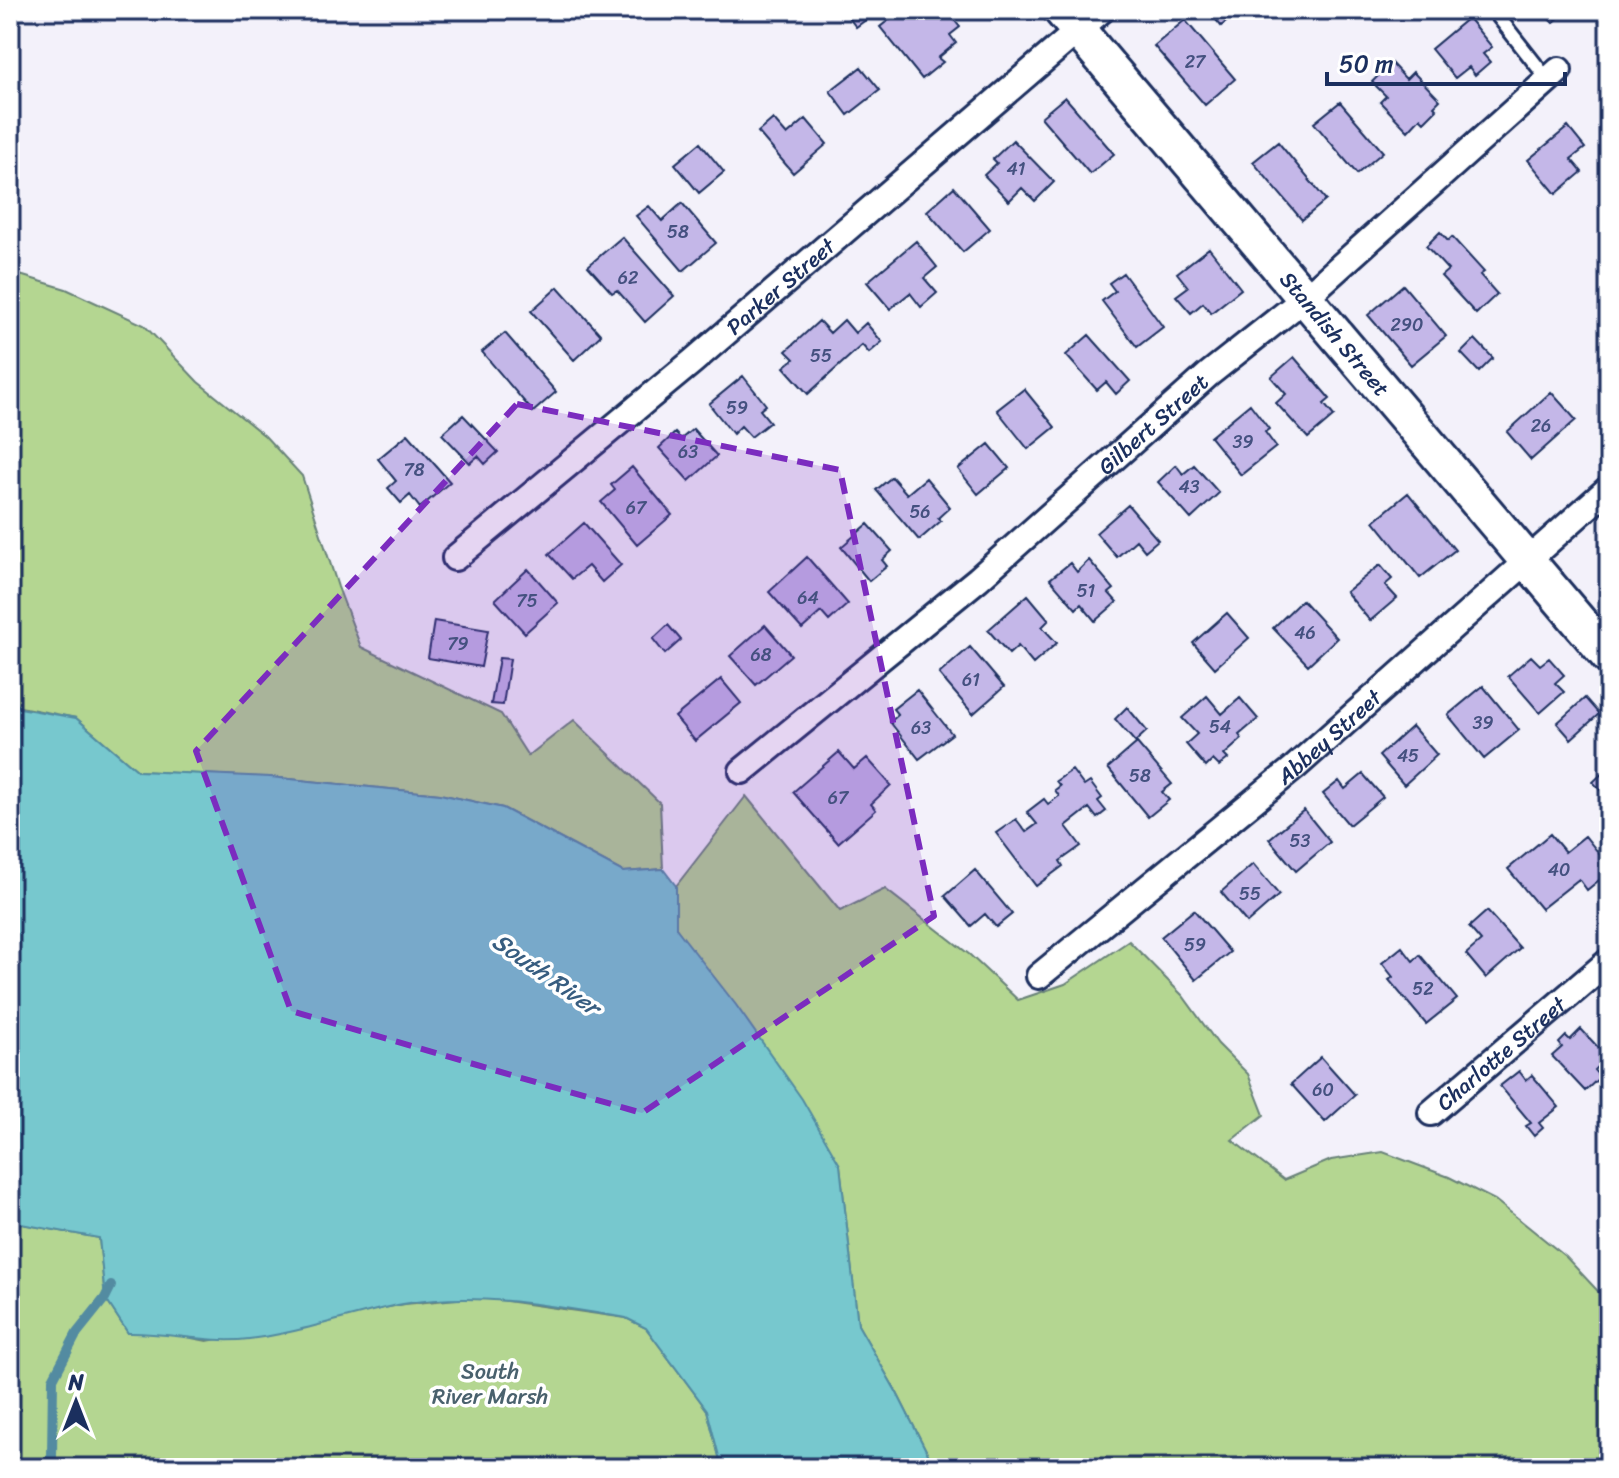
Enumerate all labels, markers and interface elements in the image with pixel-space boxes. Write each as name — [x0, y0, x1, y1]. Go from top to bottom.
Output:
scale bar — [1327, 36, 1565, 86]
text: 50 m — [1339, 43, 1394, 85]
house number: 27 — [1185, 46, 1207, 78]
house number: 41 — [1007, 153, 1026, 185]
house number: 58 — [667, 216, 689, 248]
street label: Parker Street — [717, 227, 845, 345]
house number: 62 — [618, 262, 638, 294]
street label: Standish Street — [1270, 262, 1400, 406]
house number: 290 — [1391, 309, 1423, 341]
house number: 55 — [810, 340, 832, 372]
street label: Gilbert Street — [1089, 363, 1218, 485]
house number: 59 — [726, 392, 748, 424]
house number: 26 — [1531, 410, 1551, 442]
house number: 39 — [1233, 426, 1253, 458]
house number: 63 — [678, 436, 698, 468]
house number: 78 — [403, 454, 425, 486]
house number: 43 — [1178, 471, 1200, 503]
house number: 67 — [626, 492, 648, 524]
house number: 56 — [909, 496, 931, 528]
house number: 51 — [1077, 575, 1096, 607]
house number: 64 — [797, 582, 819, 614]
house number: 75 — [516, 585, 538, 617]
house number: 46 — [1294, 617, 1316, 649]
house number: 79 — [447, 628, 469, 660]
house number: 68 — [750, 639, 772, 671]
house number: 61 — [962, 664, 980, 696]
street label: Abbey Street — [1267, 679, 1392, 796]
house number: 39 — [1473, 707, 1493, 739]
house number: 54 — [1209, 711, 1231, 743]
house number: 63 — [911, 712, 931, 744]
house number: 45 — [1397, 740, 1419, 772]
house number: 58 — [1129, 760, 1151, 792]
house number: 67 — [828, 782, 850, 814]
house number: 53 — [1290, 825, 1311, 857]
house number: 40 — [1548, 854, 1570, 886]
house number: 55 — [1239, 878, 1261, 910]
water label: South River — [483, 921, 612, 1029]
house number: 59 — [1184, 929, 1206, 961]
house number: 52 — [1412, 973, 1434, 1005]
street label: Charlotte Street — [1427, 986, 1576, 1121]
house number: 60 — [1312, 1074, 1334, 1106]
park label: South River Marsh — [432, 1352, 548, 1416]
north arrow — [36, 1362, 116, 1442]
text: N — [67, 1363, 84, 1402]

